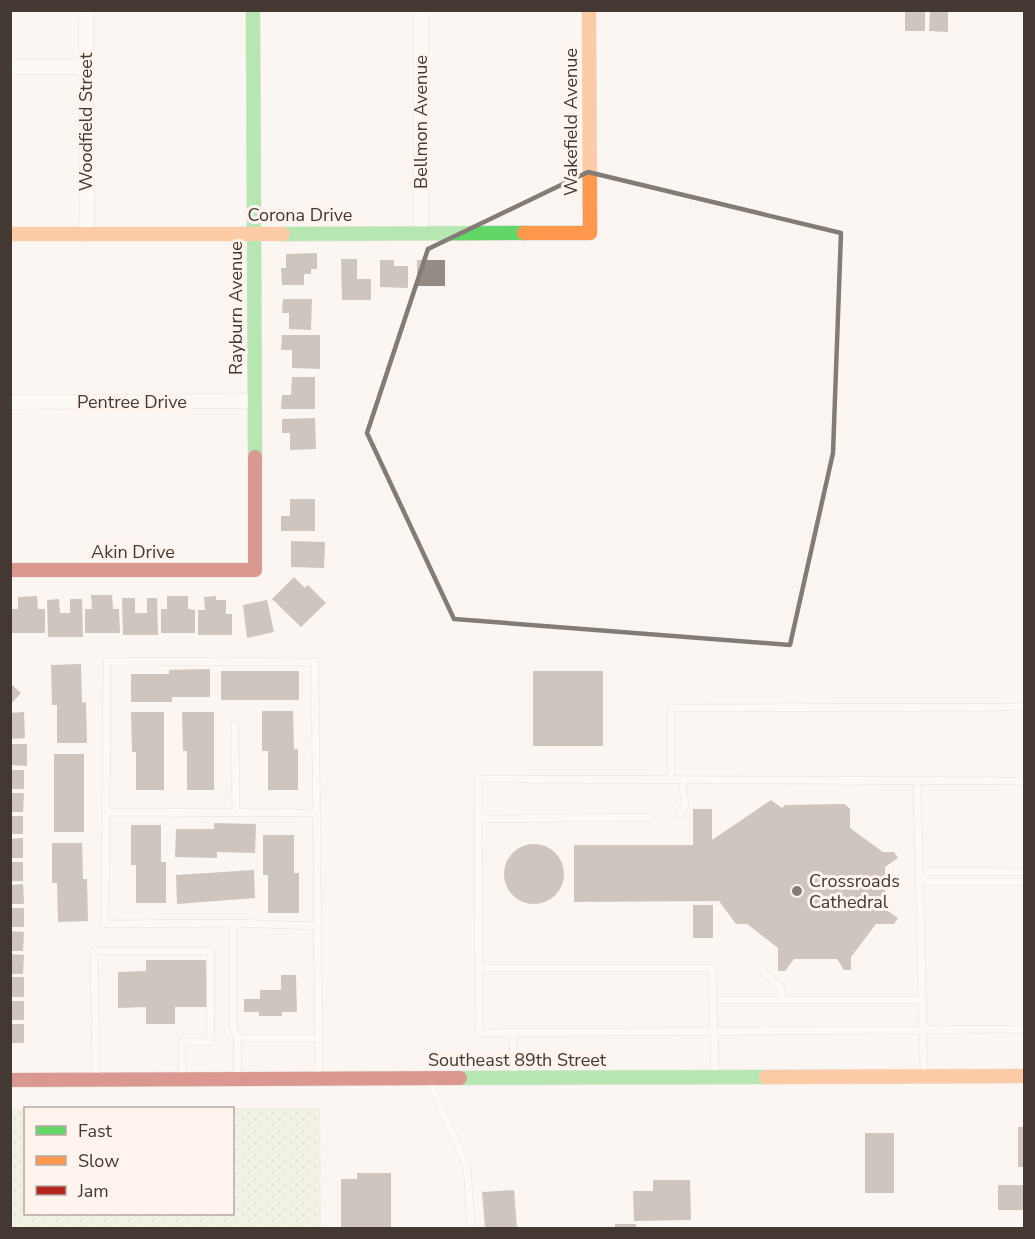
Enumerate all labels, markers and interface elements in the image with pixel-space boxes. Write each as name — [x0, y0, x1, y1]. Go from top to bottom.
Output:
street label: Wakefield Avenue — [559, 48, 583, 196]
street label: Woodfield Street — [74, 52, 98, 191]
street label: Bellmon Avenue — [409, 55, 433, 189]
street label: Corona Drive — [248, 203, 352, 227]
street label: Rayburn Avenue — [224, 241, 248, 375]
street label: Pentree Drive — [77, 390, 187, 414]
street label: Akin Drive — [91, 540, 175, 564]
place label: Crossroads Cathedral — [809, 869, 900, 914]
marker: Crossroads Cathedral — [790, 884, 804, 898]
street label: Southeast 89th Street — [428, 1048, 607, 1072]
legend — [24, 1107, 234, 1215]
text: Fast — [78, 1119, 113, 1143]
text: Slow — [78, 1149, 119, 1173]
text: Jam — [77, 1179, 109, 1203]

